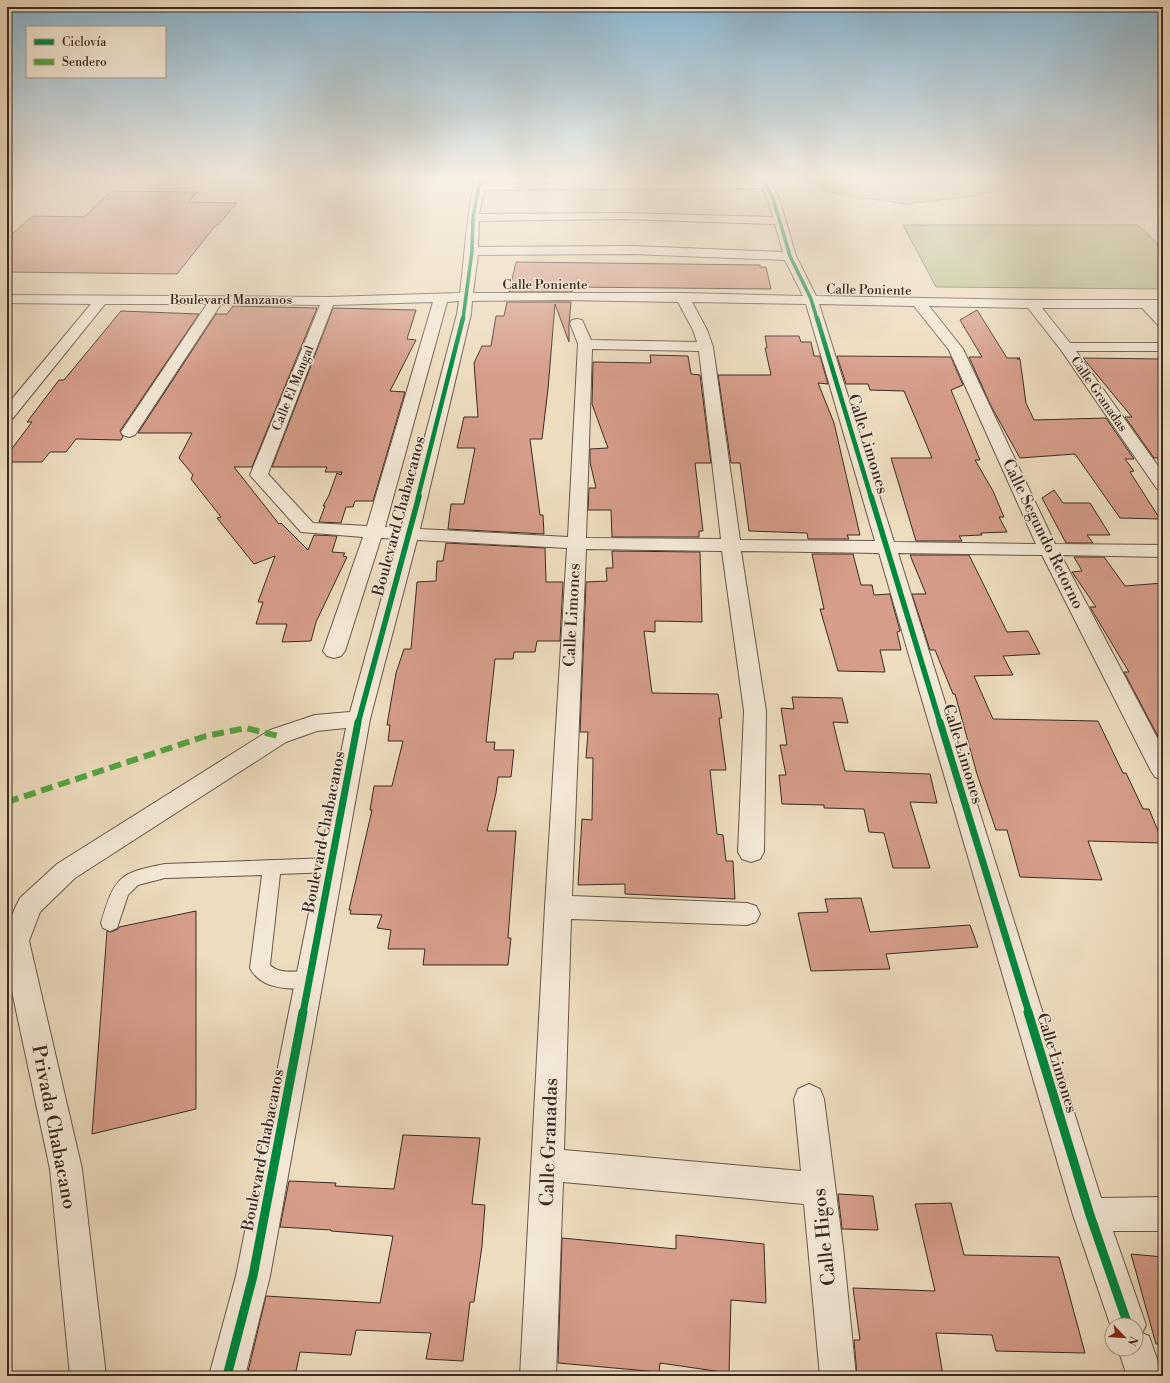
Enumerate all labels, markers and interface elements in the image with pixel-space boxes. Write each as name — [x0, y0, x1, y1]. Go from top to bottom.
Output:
legend — [26, 26, 166, 78]
text: Ciclovía — [62, 35, 107, 50]
text: Sendero — [62, 55, 107, 70]
street label: Calle Poniente — [502, 277, 588, 293]
street label: Calle Poniente — [826, 281, 912, 299]
street label: Boulevard Manzanos — [169, 292, 292, 308]
street label: Calle El Mangal — [269, 343, 318, 433]
street label: Calle Granadas — [1067, 353, 1131, 435]
street label: Calle Limones — [843, 392, 893, 496]
street label: Boulevard Chabacanos — [368, 434, 430, 599]
street label: Calle Segundo Retorno — [998, 456, 1088, 612]
street label: Calle Limones — [559, 563, 585, 667]
street label: Calle Limones — [938, 702, 988, 806]
street label: Boulevard Chabacanos — [298, 749, 350, 916]
street label: Calle Limones — [1032, 1011, 1082, 1115]
street label: Privada Chabacano — [26, 1043, 82, 1211]
street label: Boulevard Chabacanos — [237, 1067, 289, 1234]
street label: Calle Granadas — [535, 1077, 563, 1207]
street label: Calle Higos — [807, 1187, 841, 1287]
north arrow — [1104, 1317, 1144, 1357]
text: N — [1124, 1334, 1140, 1348]

